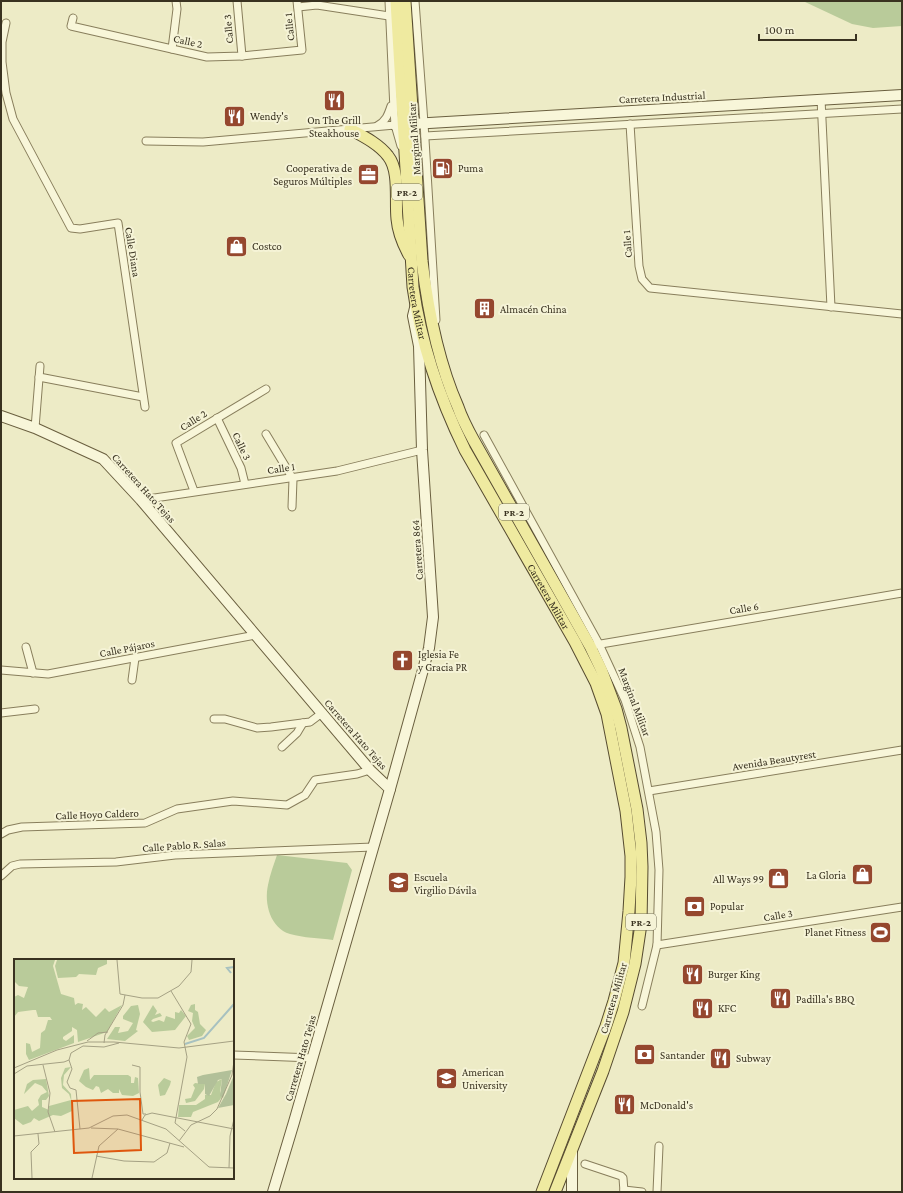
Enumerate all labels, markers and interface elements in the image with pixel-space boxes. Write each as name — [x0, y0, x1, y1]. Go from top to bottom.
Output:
street label: Calle 1 — [282, 12, 296, 41]
street label: Calle 3 — [221, 14, 235, 44]
scale bar — [759, 16, 856, 42]
text: 100 m — [765, 23, 795, 37]
street label: Calle 2 — [172, 32, 204, 50]
restaurant icon: On The Grill Steakhouse — [321, 87, 347, 113]
street label: Carretera Industrial — [618, 89, 706, 105]
street label: Marginal Militar — [405, 102, 424, 176]
restaurant icon: Wendy's — [221, 103, 247, 129]
place label: Wendy's — [250, 110, 288, 123]
place label: On The Grill Steakhouse — [307, 114, 361, 139]
fuel station icon: Puma — [430, 155, 456, 181]
office icon: Cooperativa de Seguros Múltiples — [355, 161, 381, 187]
place label: Cooperativa de Seguros Múltiples — [273, 162, 352, 188]
place label: Puma — [458, 162, 483, 174]
road number: PR-2 — [392, 184, 422, 200]
street label: Calle Diana — [123, 226, 143, 278]
street label: Calle 1 — [620, 229, 634, 258]
shop icon: Costco — [224, 233, 250, 259]
place label: Costco — [252, 240, 282, 252]
street label: Carretera Militar — [406, 266, 429, 341]
building icon: Almacén China — [472, 296, 498, 322]
place label: Almacén China — [500, 303, 567, 315]
street label: Calle 2 — [177, 407, 209, 433]
street label: Calle 3 — [230, 430, 254, 462]
street label: Carretera Hato Tejas — [109, 451, 178, 526]
street label: Calle 1 — [266, 460, 296, 476]
road number: PR-2 — [499, 504, 529, 520]
street label: Carretera 864 — [409, 519, 425, 581]
street label: Carretera Militar — [525, 561, 572, 631]
street label: Calle 6 — [728, 600, 760, 616]
street label: Calle Pájaros — [98, 637, 156, 660]
church icon: Iglesia Fe y Gracia PR — [390, 647, 416, 673]
place label: Iglesia Fe y Gracia PR — [417, 648, 468, 674]
street label: Marginal Militar — [615, 666, 654, 738]
street label: Carretera Hato Tejas — [321, 696, 390, 772]
street label: Avenida Beautyrest — [731, 747, 817, 774]
street label: Calle Hoyo Caldero — [55, 807, 140, 822]
street label: Calle Pablo R. Salas — [142, 836, 226, 854]
shop icon: La Gloria — [849, 862, 875, 888]
shop icon: All Ways 99 — [766, 866, 792, 892]
place label: La Gloria — [806, 869, 846, 881]
school or university icon: Escuela Virgilio Dávila — [386, 870, 412, 896]
place label: Escuela Virgilio Dávila — [414, 871, 477, 897]
place label: All Ways 99 — [713, 873, 764, 886]
bank icon: Popular — [681, 893, 707, 919]
place label: Popular — [710, 900, 744, 913]
street label: Calle 3 — [763, 907, 793, 923]
road number: PR-2 — [626, 914, 656, 930]
sports icon: Planet Fitness — [868, 919, 894, 945]
place label: Planet Fitness — [805, 926, 866, 938]
inset map — [14, 959, 234, 1179]
street label: Carretera Militar — [597, 961, 629, 1035]
restaurant icon: Burger King — [680, 961, 706, 987]
place label: Burger King — [708, 968, 761, 981]
restaurant icon: Padilla's BBQ — [768, 986, 794, 1012]
place label: Padilla's BBQ — [796, 993, 855, 1005]
restaurant icon: KFC — [690, 995, 716, 1021]
place label: KFC — [718, 1002, 737, 1014]
street label: Carretera Hato Tejas — [282, 1014, 319, 1103]
bank icon: Santander — [631, 1042, 657, 1068]
restaurant icon: Subway — [707, 1045, 733, 1071]
place label: Santander — [660, 1049, 705, 1061]
place label: Subway — [736, 1052, 772, 1065]
school or university icon: American University — [433, 1065, 459, 1091]
place label: American University — [462, 1066, 508, 1092]
restaurant icon: McDonald's — [611, 1092, 637, 1118]
place label: McDonald's — [640, 1099, 693, 1111]

